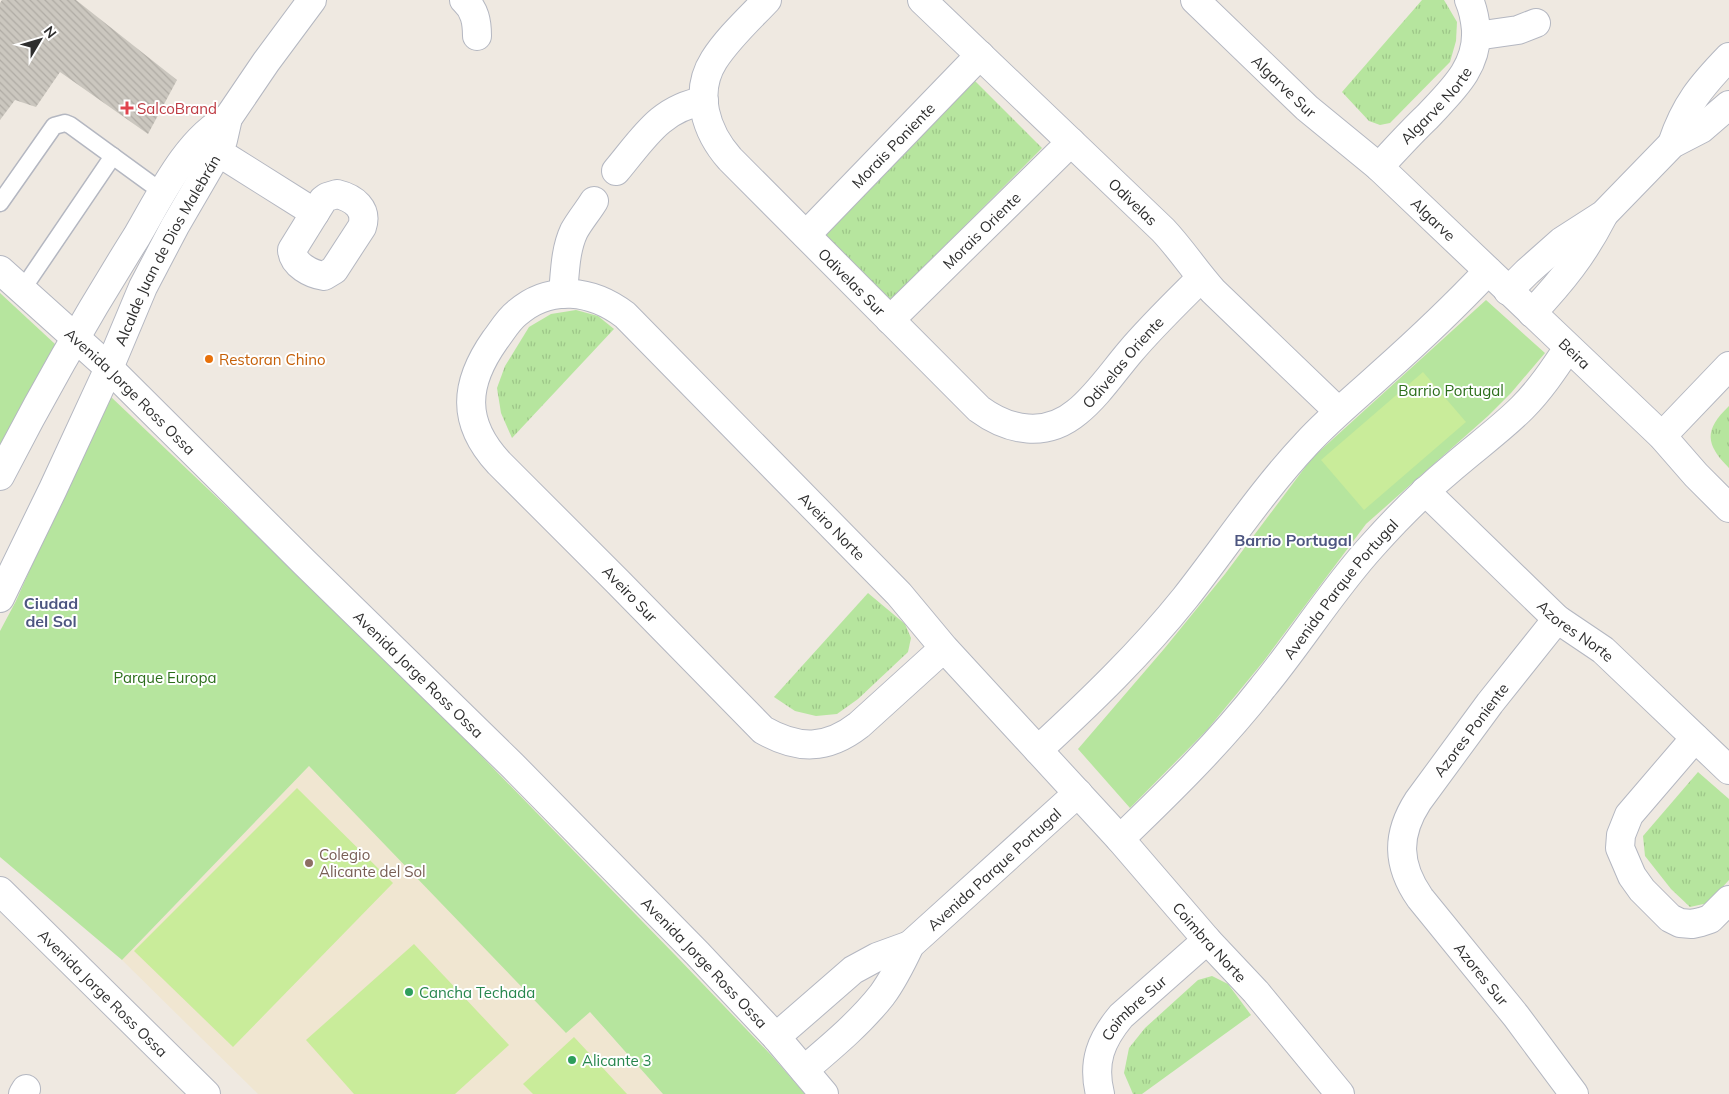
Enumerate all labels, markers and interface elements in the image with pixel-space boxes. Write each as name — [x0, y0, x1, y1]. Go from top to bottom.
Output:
north arrow — [15, 15, 65, 65]
text: N — [40, 22, 61, 42]
street label: Algarve Sur — [1248, 51, 1321, 122]
street label: Algarve Norte — [1396, 63, 1476, 148]
street label: Morais Poniente — [847, 98, 938, 192]
place label: SalcoBrand — [137, 99, 217, 118]
marker: SalcoBrand — [121, 102, 133, 114]
street label: Alcalde Juan de Dios Malebrán — [110, 151, 224, 349]
street label: Odivelas — [1105, 174, 1162, 229]
street label: Morais Oriente — [938, 188, 1024, 273]
street label: Algarve — [1407, 193, 1460, 245]
street label: Odivelas Sur — [814, 244, 890, 320]
street label: Odivelas Oriente — [1078, 312, 1167, 412]
street label: Avenida Jorge Ross Ossa — [61, 324, 200, 458]
street label: Beira — [1555, 334, 1595, 373]
place label: Restoran Chino — [219, 350, 326, 369]
marker: Restoran Chino — [203, 353, 215, 365]
park label: Barrio Portugal — [1398, 381, 1504, 400]
street label: Aveiro Norte — [795, 488, 870, 564]
street label: Avenida Parque Portugal — [1279, 515, 1402, 663]
district label: Barrio Portugal — [1234, 530, 1352, 550]
street label: Aveiro Sur — [598, 562, 662, 627]
district label: Ciudad del Sol — [24, 593, 78, 631]
street label: Azores Norte — [1534, 596, 1618, 665]
street label: Avenida Jorge Ross Ossa — [350, 606, 488, 742]
park label: Parque Europa — [114, 668, 216, 687]
street label: Azores Poniente — [1429, 679, 1513, 781]
street label: Avenida Parque Portugal — [923, 804, 1065, 934]
place label: Colegio Alicante del Sol — [319, 845, 426, 881]
marker: Colegio Alicante del Sol — [303, 857, 315, 869]
street label: Avenida Jorge Ross Ossa — [638, 893, 772, 1032]
street label: Coimbra Norte — [1169, 898, 1251, 986]
street label: Avenida Jorge Ross Ossa — [35, 925, 172, 1061]
street label: Azores Sur — [1450, 939, 1513, 1010]
street label: Coimbre Sur — [1097, 971, 1170, 1044]
place label: Cancha Techada — [419, 983, 535, 1002]
marker: Cancha Techada — [403, 986, 415, 998]
place label: Alicante 3 — [582, 1051, 652, 1070]
marker: Alicante 3 — [566, 1054, 578, 1066]

